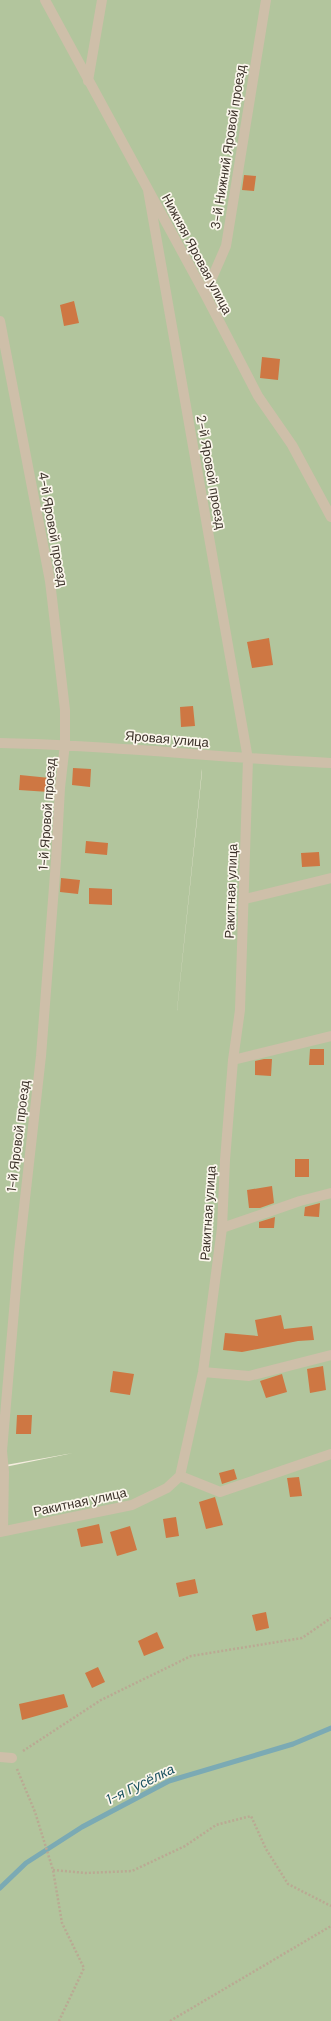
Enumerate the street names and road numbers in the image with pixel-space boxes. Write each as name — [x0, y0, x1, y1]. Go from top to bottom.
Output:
street label: 3-й Нижний Яровой проезд — [207, 63, 249, 230]
street label: Нижняя Яровая улица — [158, 191, 236, 318]
street label: 2-й Яровой проезд — [193, 414, 229, 531]
street label: 4-й Яровой проезд — [35, 470, 72, 588]
street label: Яровая улица — [124, 727, 210, 751]
street label: 1-й Яровой проезд — [35, 757, 59, 870]
street label: Ракитная улица — [221, 842, 241, 939]
street label: 1-й Яровой проезд — [3, 1079, 33, 1193]
street label: Ракитная улица — [196, 1164, 220, 1261]
street label: Ракитная улица — [32, 1484, 129, 1520]

